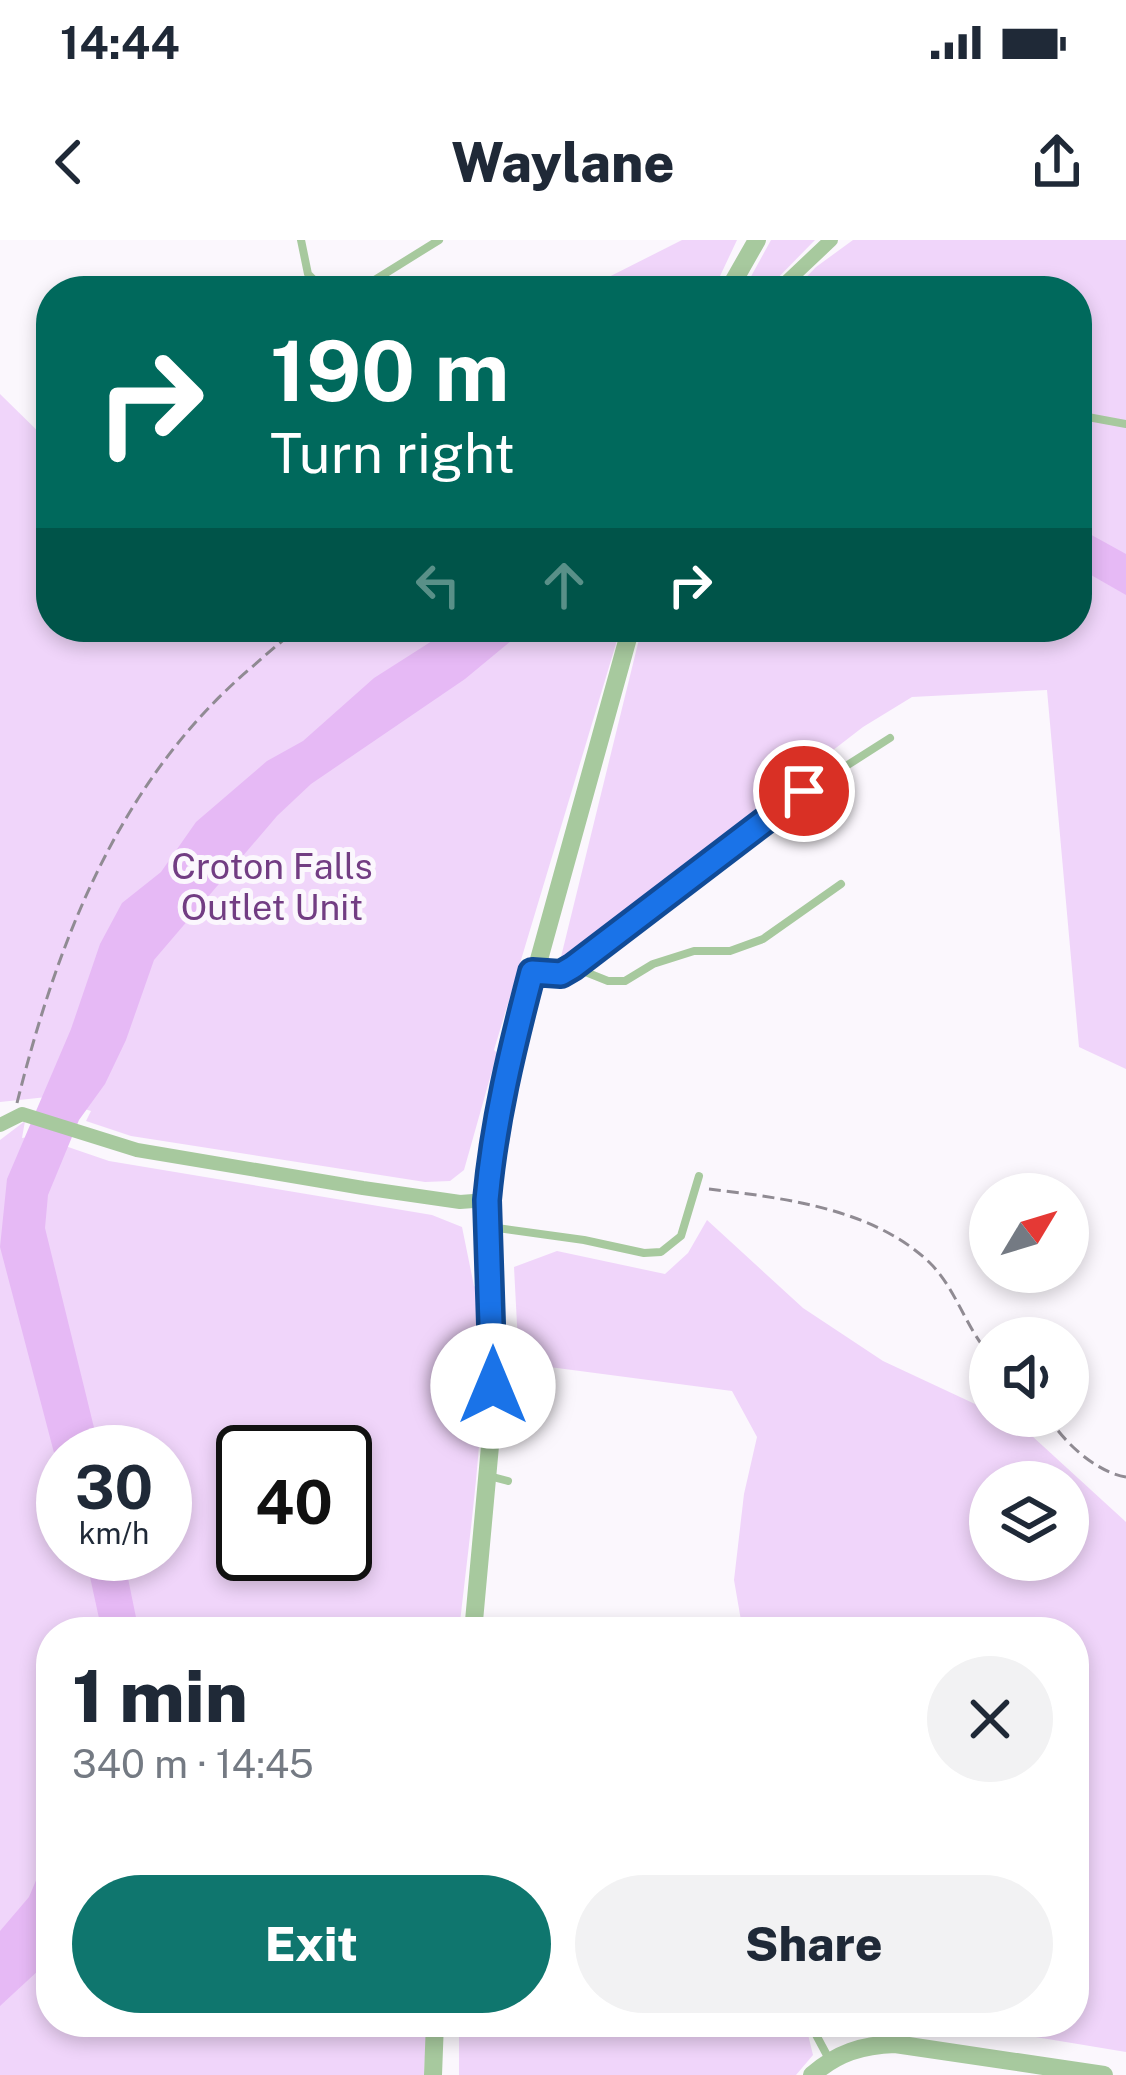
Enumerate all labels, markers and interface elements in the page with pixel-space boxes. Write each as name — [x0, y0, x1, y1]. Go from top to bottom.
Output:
text: 14:44 — [60, 16, 180, 69]
icon: back — [36, 129, 102, 195]
icon: share — [1024, 129, 1090, 195]
text: Waylane — [451, 131, 675, 194]
text: 190 m — [270, 321, 509, 420]
icon: right — [72, 324, 228, 480]
text: Turn right — [270, 422, 515, 485]
icon: left — [405, 552, 471, 618]
icon: ahead — [531, 552, 597, 618]
icon: right — [657, 552, 723, 618]
pin — [753, 740, 855, 842]
icon: arrive — [771, 758, 837, 824]
park label: Croton Falls Outlet Unit — [171, 845, 373, 928]
north arrow — [969, 1173, 1089, 1293]
map controls — [969, 1173, 1089, 1581]
button: sound — [969, 1317, 1089, 1437]
position arrow — [430, 1323, 556, 1449]
speed limit sign: 40 — [216, 1425, 372, 1581]
text: 30 — [75, 1452, 153, 1523]
button: layers — [969, 1461, 1089, 1581]
text: km/h — [79, 1515, 149, 1551]
text: 1 min — [72, 1654, 248, 1738]
button: close — [927, 1656, 1053, 1782]
text: 340 m · 14:45 — [72, 1741, 314, 1787]
button: Exit — [72, 1875, 551, 2013]
button: Share — [575, 1875, 1053, 2013]

